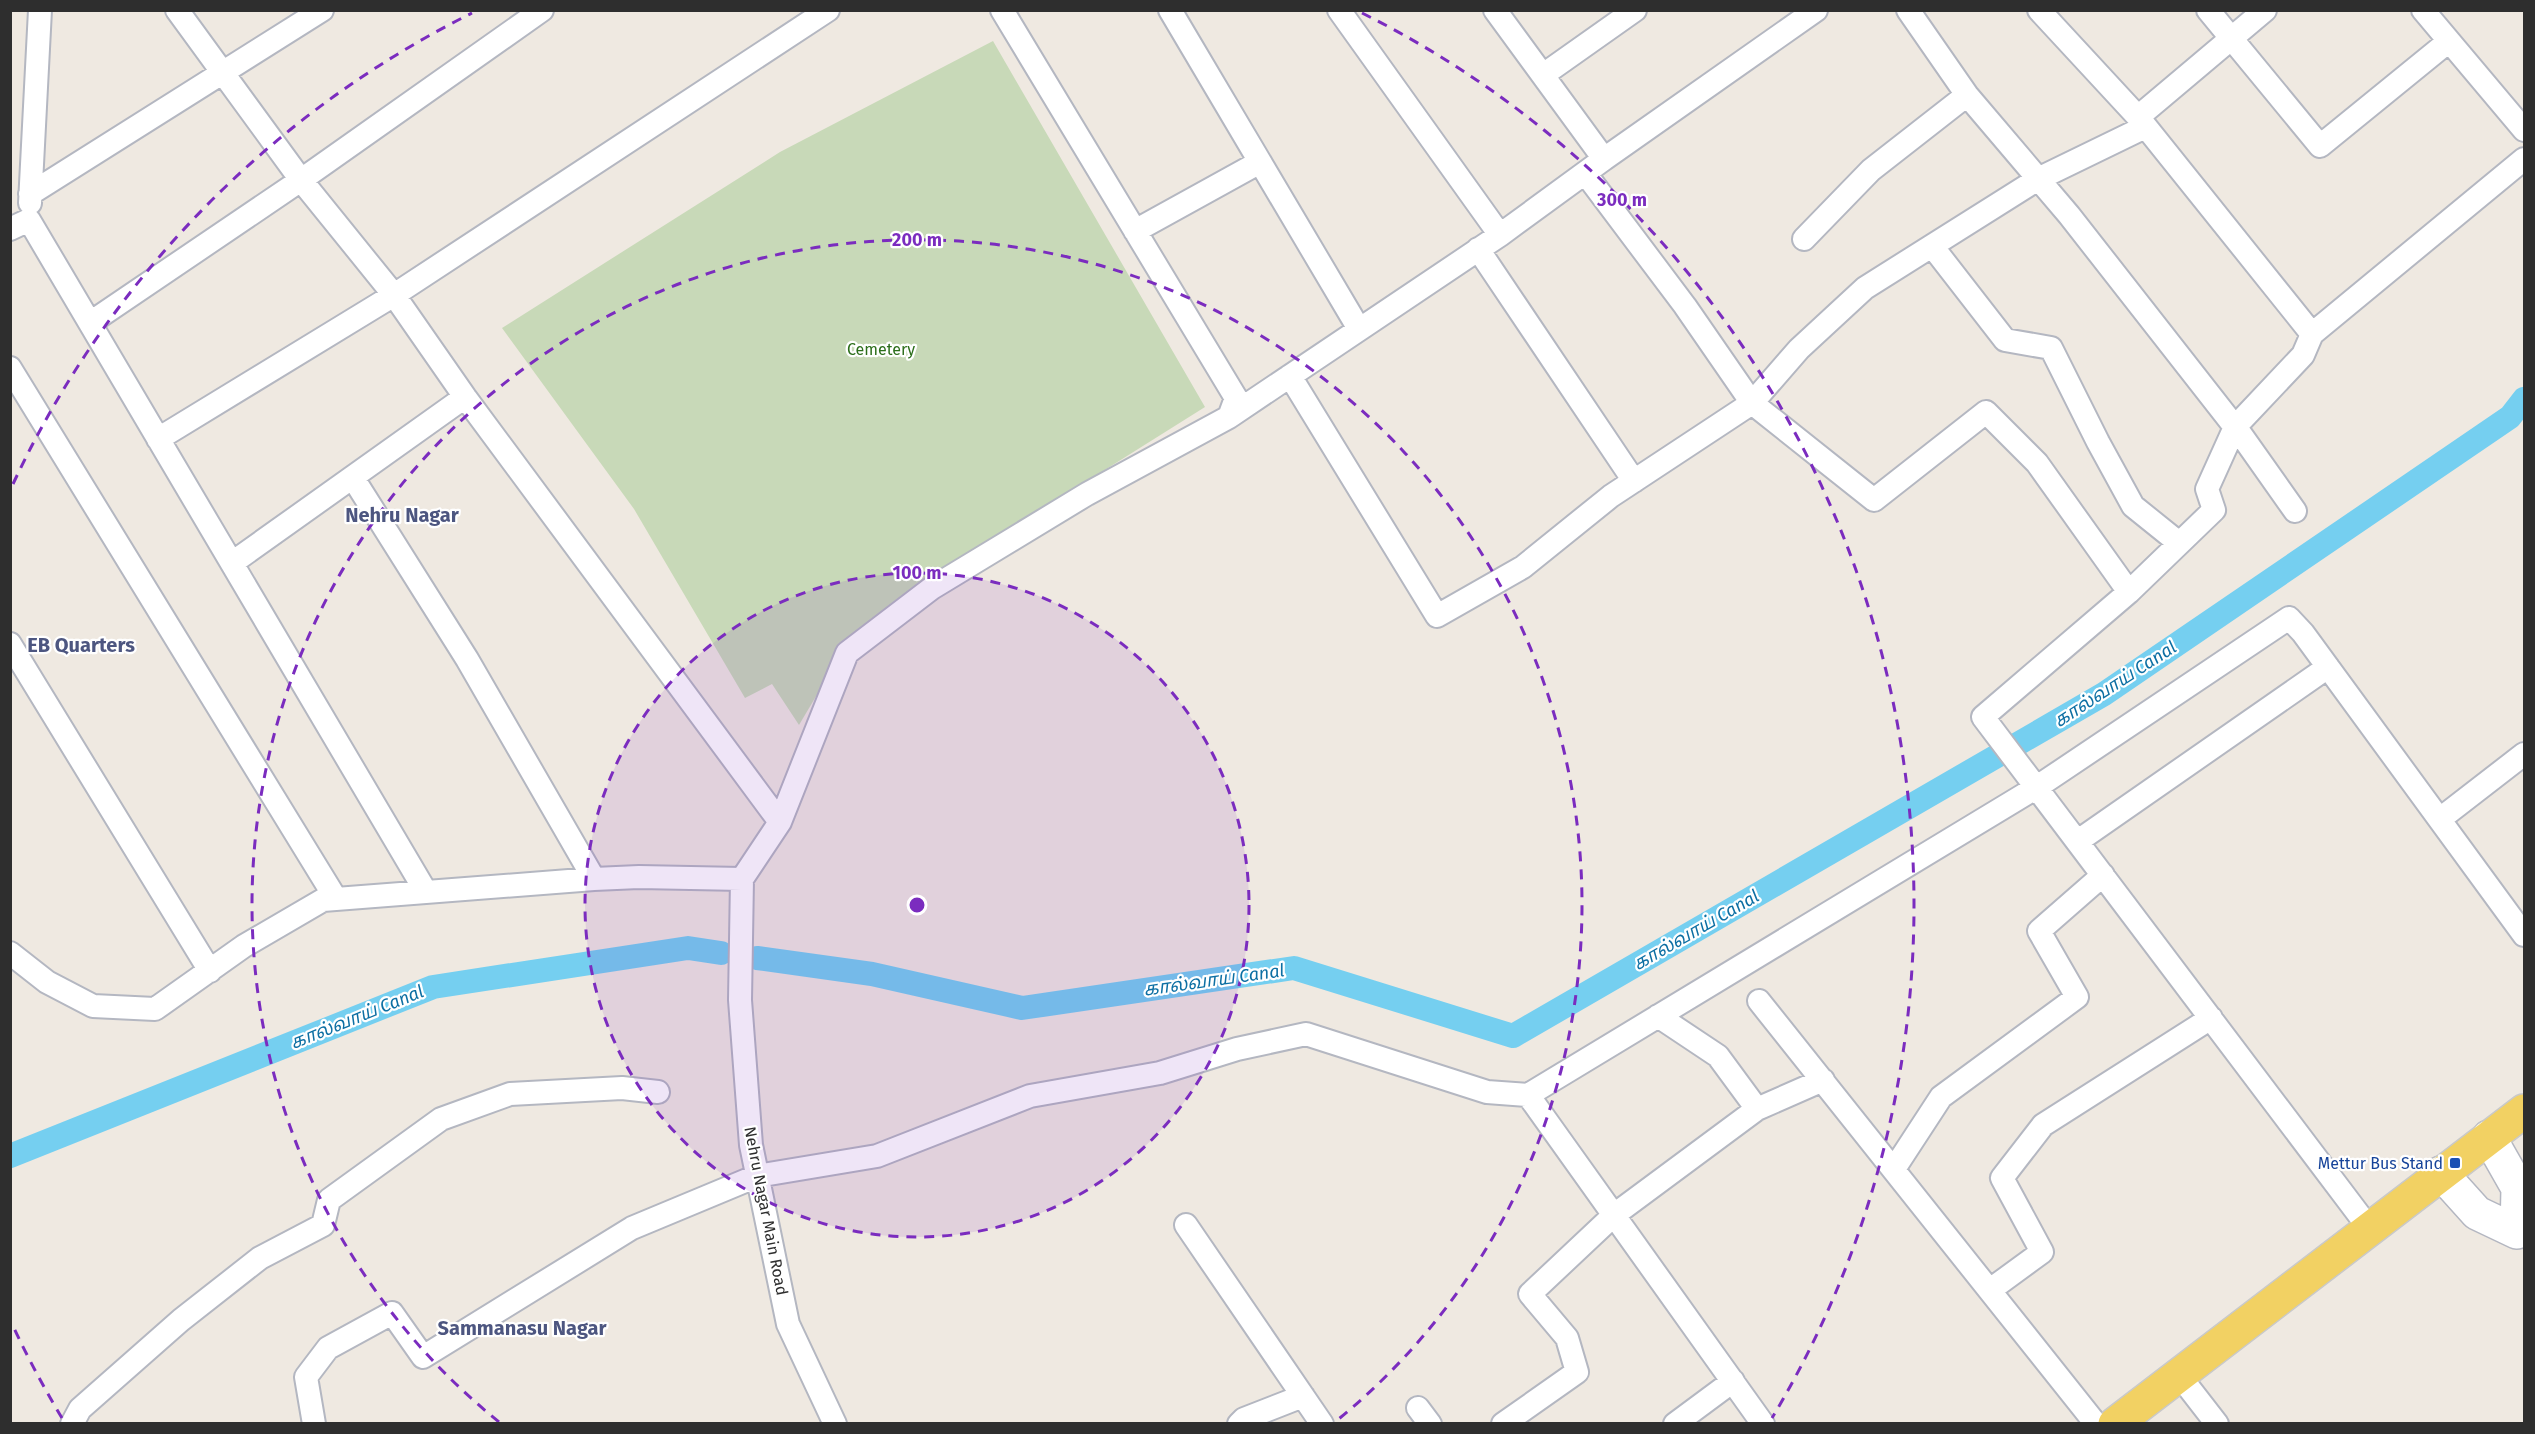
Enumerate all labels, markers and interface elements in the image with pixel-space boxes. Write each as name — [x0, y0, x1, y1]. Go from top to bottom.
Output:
text: 300 m — [1596, 189, 1647, 211]
text: 200 m — [892, 229, 942, 251]
park label: Cemetery — [847, 340, 915, 359]
district label: Nehru Nagar — [345, 503, 460, 527]
text: 100 m — [893, 562, 941, 584]
district label: EB Quarters — [27, 633, 135, 657]
water label: கால்வாய் Canal — [2049, 636, 2181, 732]
water label: கால்வாய் Canal — [1629, 885, 1763, 975]
centre of rings — [907, 895, 927, 915]
water label: கால்வாய் Canal — [1142, 959, 1286, 1001]
water label: கால்வாய் Canal — [287, 980, 427, 1054]
street label: Nehru Nagar Main Road — [740, 1125, 792, 1297]
place label: Mettur Bus Stand — [2318, 1154, 2443, 1173]
marker: Mettur Bus Stand — [2448, 1156, 2462, 1170]
district label: Sammanasu Nagar — [438, 1316, 607, 1340]

